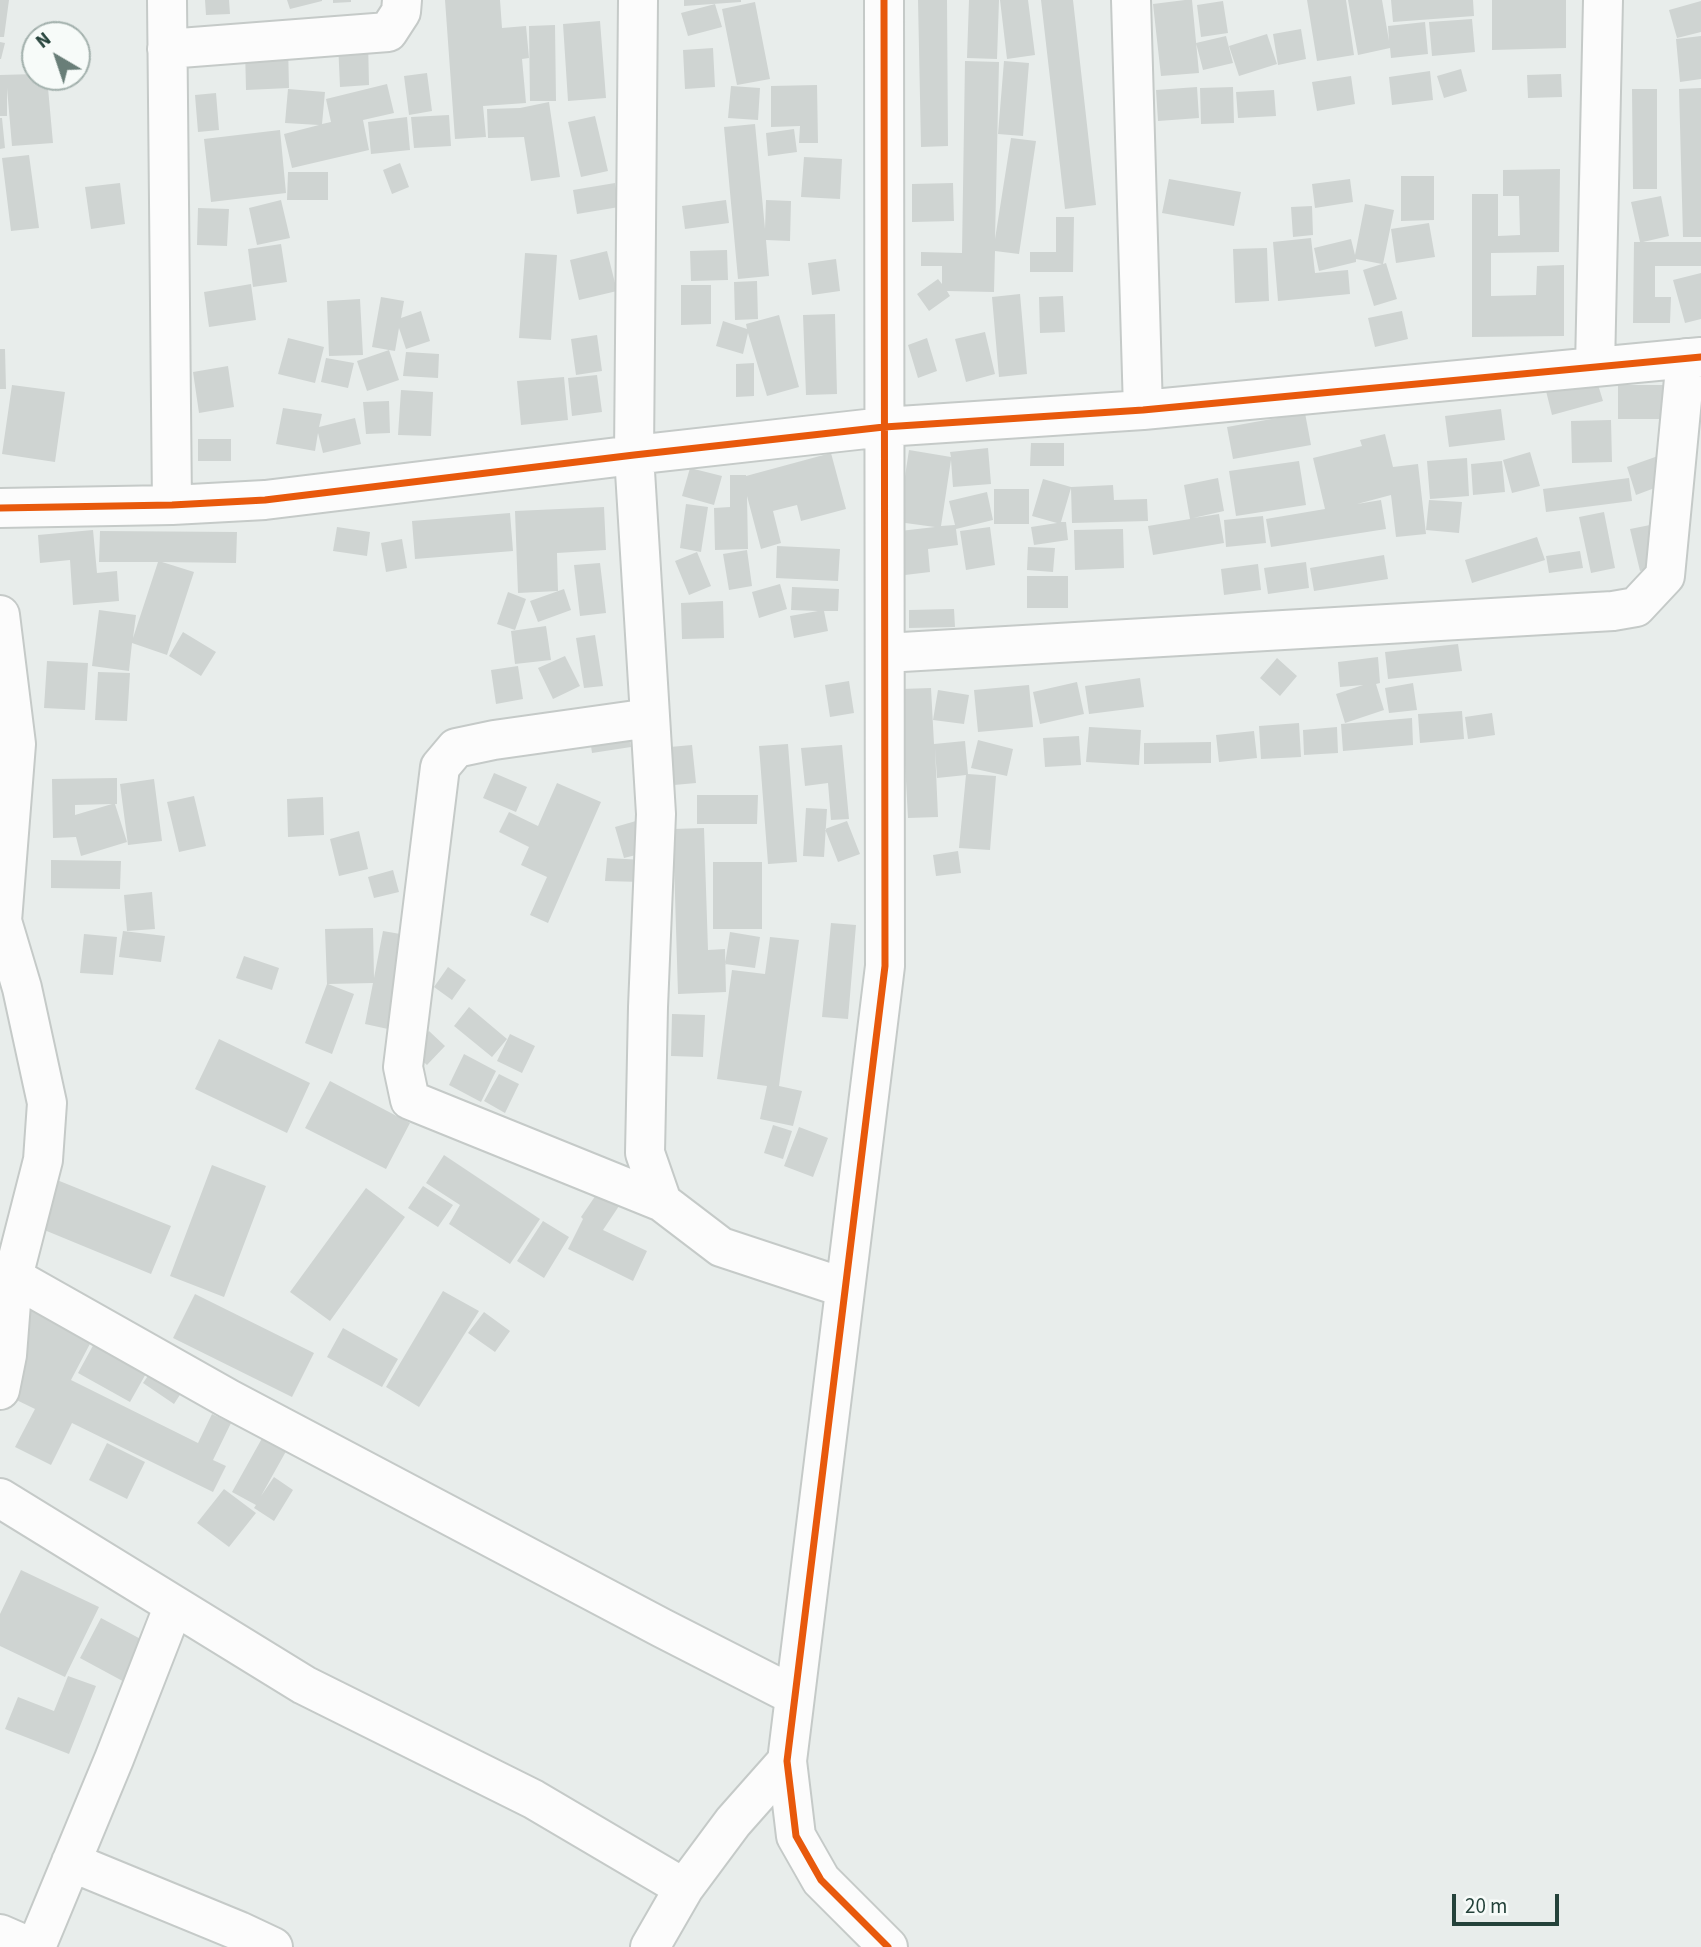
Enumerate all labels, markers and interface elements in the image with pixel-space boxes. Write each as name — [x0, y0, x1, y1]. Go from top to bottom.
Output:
north arrow — [21, 21, 91, 91]
text: N — [30, 26, 57, 55]
scale bar — [1456, 1881, 1563, 1925]
text: 20 m — [1465, 1891, 1507, 1921]

